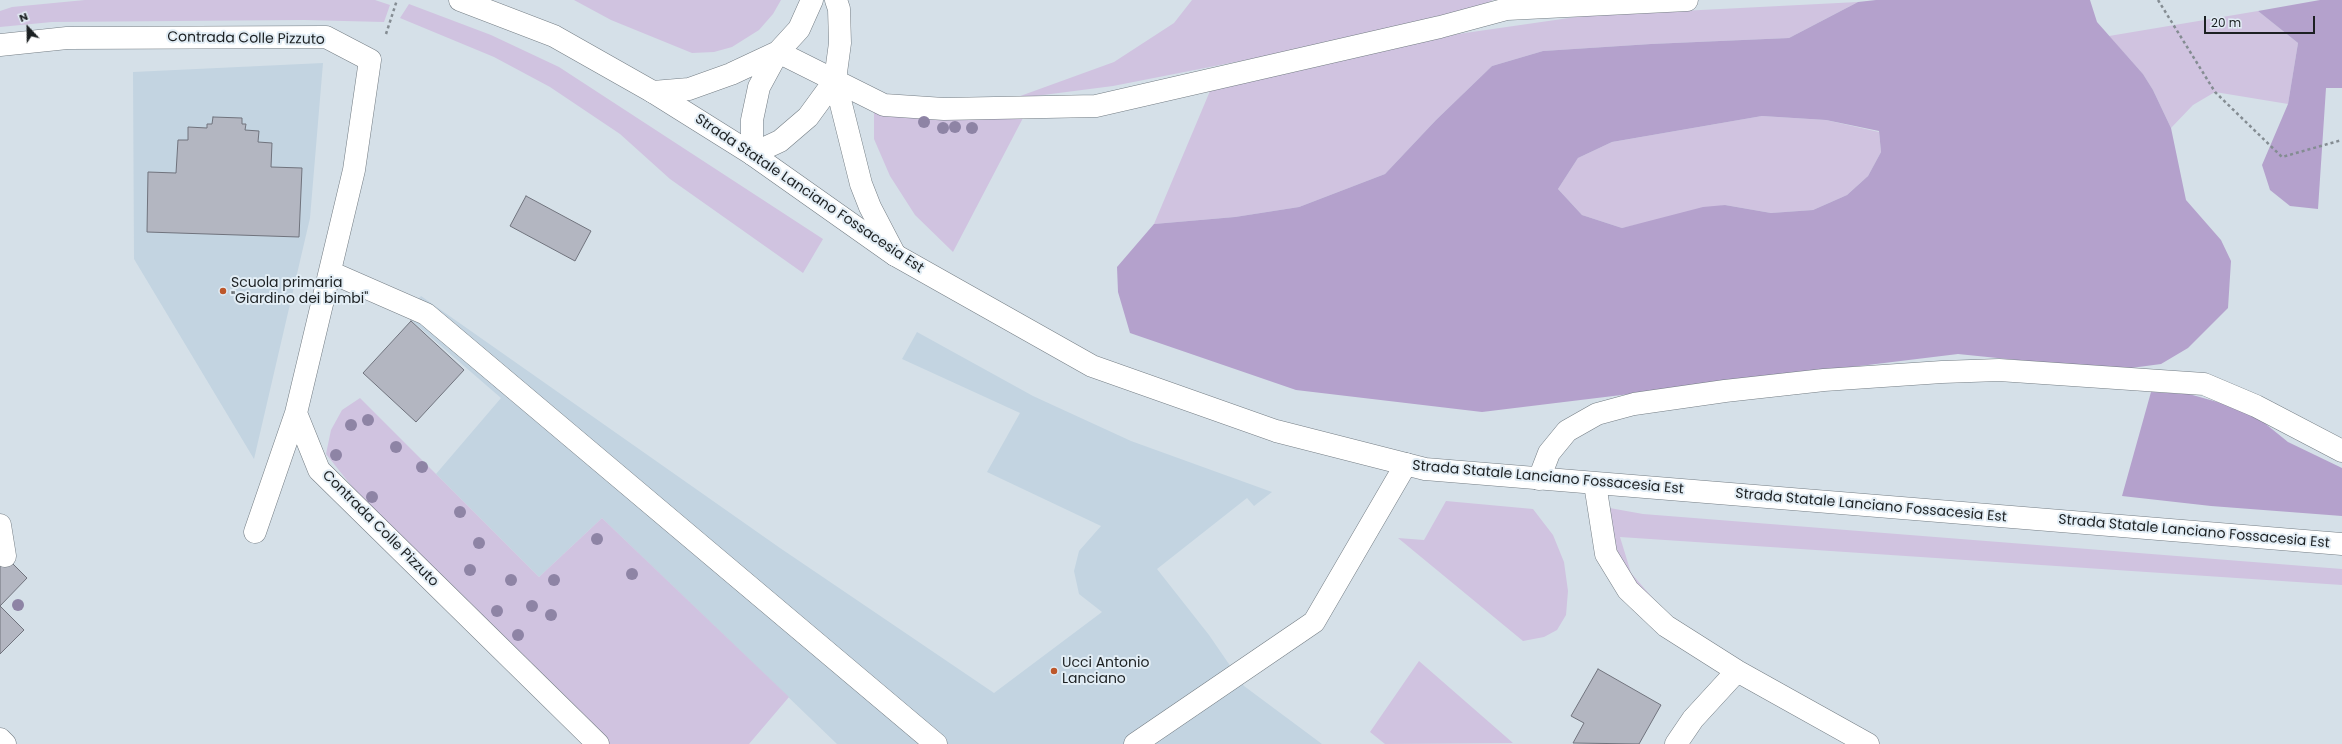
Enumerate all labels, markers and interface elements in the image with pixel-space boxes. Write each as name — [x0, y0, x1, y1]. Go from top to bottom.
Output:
north arrow — [8, 8, 48, 48]
text: N — [17, 8, 30, 26]
scale bar — [2206, 8, 2317, 34]
text: 20 m — [2211, 14, 2241, 31]
street label: Contrada Colle Pizzuto — [167, 29, 325, 49]
street label: Strada Statale Lanciano Fossacesia Est — [691, 111, 927, 277]
place label: Scuola primaria "Giardino dei bimbi" — [231, 275, 368, 308]
marker: Scuola primaria "Giardino dei bimbi" — [218, 286, 228, 296]
street label: Strada Statale Lanciano Fossacesia Est — [1412, 458, 1684, 498]
street label: Contrada Colle Pizzuto — [318, 467, 442, 591]
street label: Strada Statale Lanciano Fossacesia Est — [1735, 486, 2007, 526]
street label: Strada Statale Lanciano Fossacesia Est — [2058, 512, 2330, 552]
place label: Ucci Antonio Lanciano — [1062, 655, 1149, 688]
marker: Ucci Antonio Lanciano — [1049, 666, 1059, 676]

